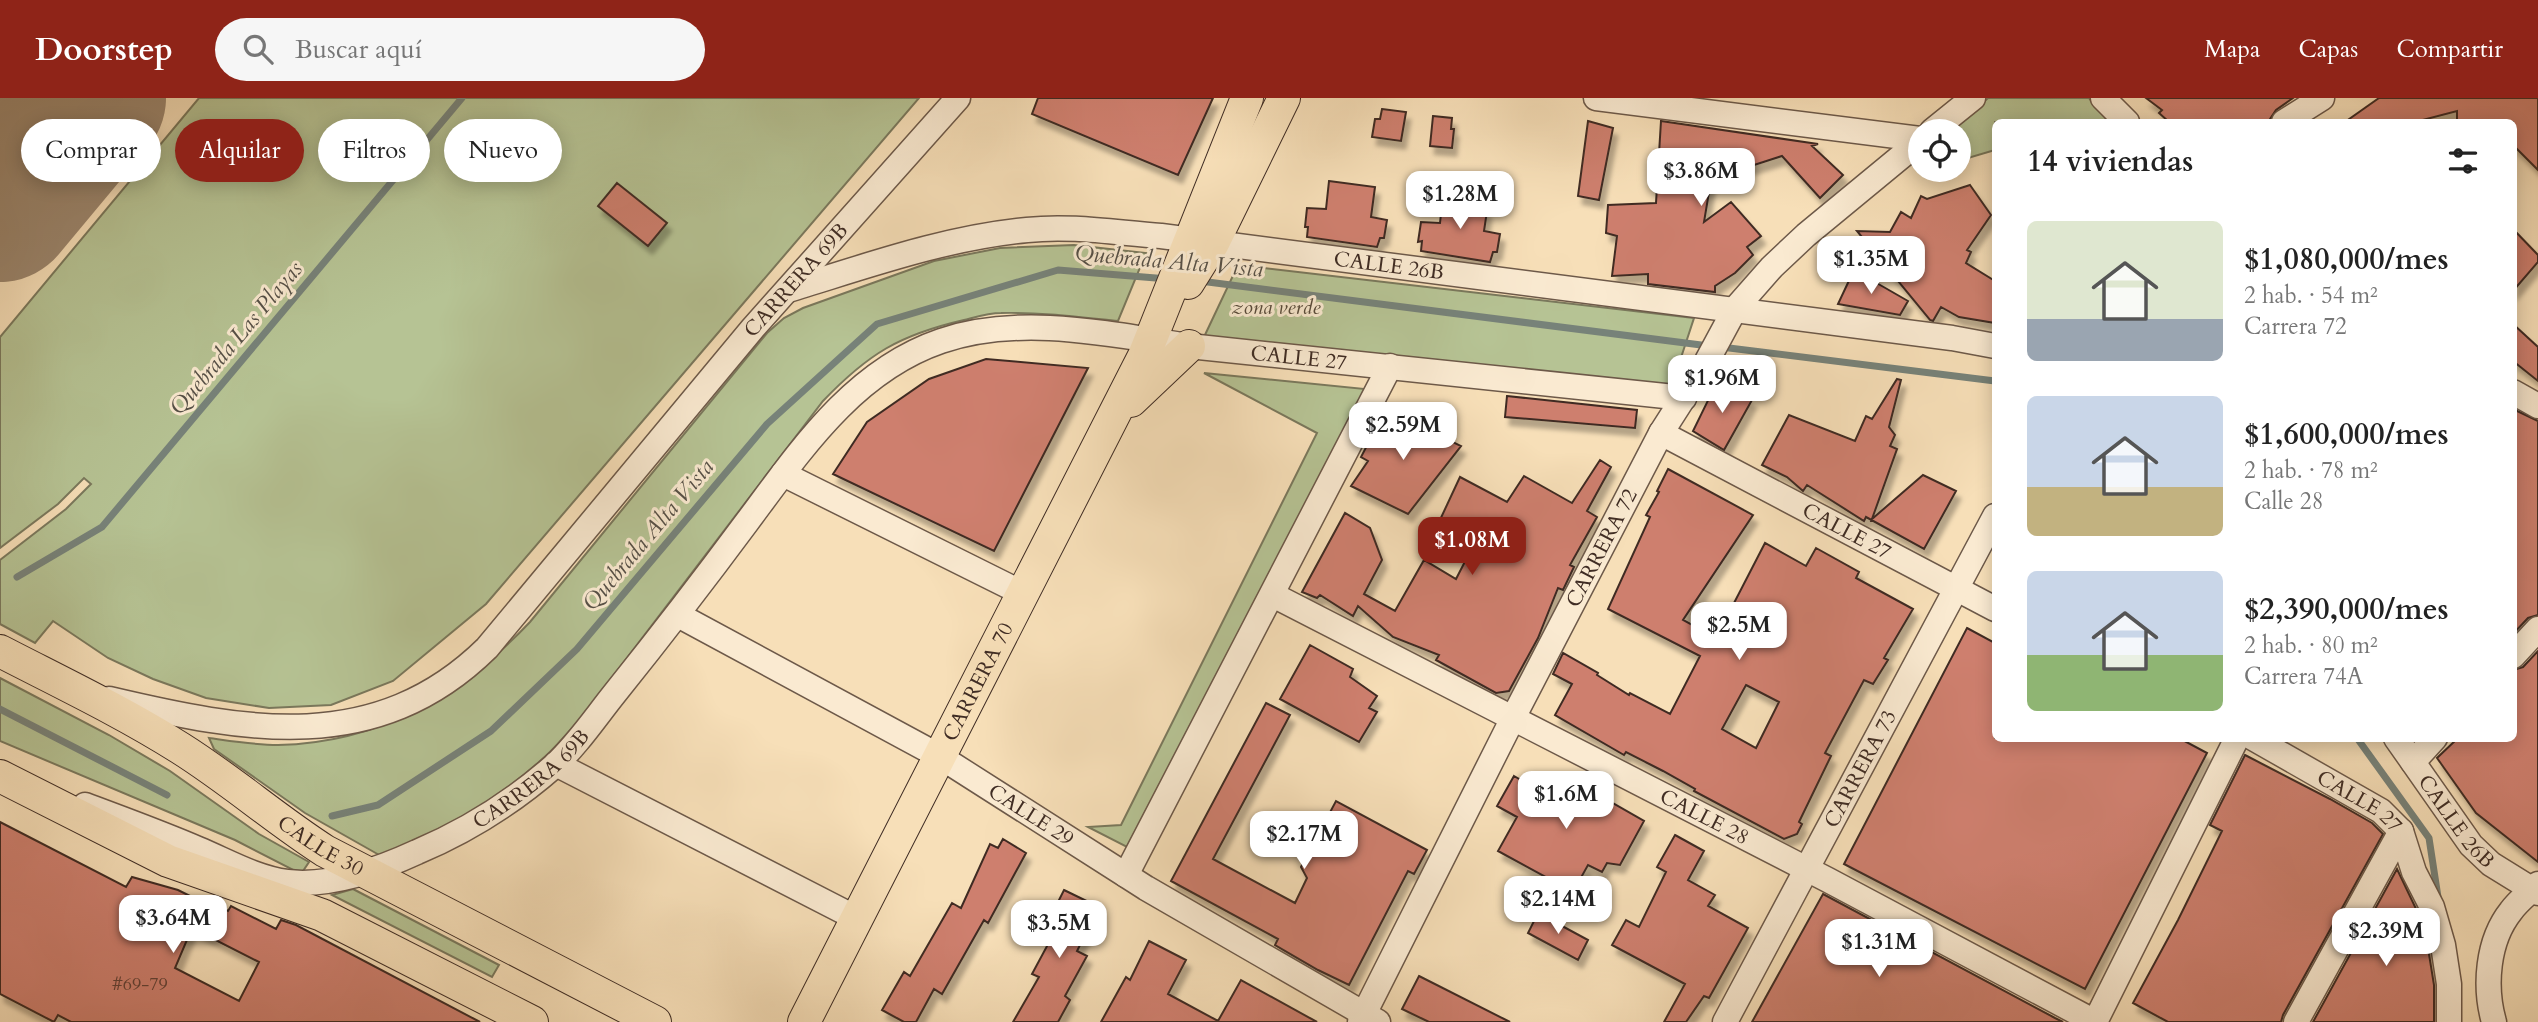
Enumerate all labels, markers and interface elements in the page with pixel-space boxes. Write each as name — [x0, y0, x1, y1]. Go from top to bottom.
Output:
search box — [215, 18, 705, 81]
text: Doorstep — [35, 27, 173, 72]
icon: search — [239, 30, 277, 68]
text: Buscar aquí — [295, 32, 422, 67]
text: Mapa — [2204, 33, 2260, 66]
text: Capas — [2298, 33, 2358, 66]
text: Compartir — [2396, 33, 2503, 66]
chip: Comprar — [21, 119, 161, 182]
chip: Alquilar — [175, 119, 304, 182]
chip: Filtros — [318, 119, 430, 182]
chip: Nuevo — [444, 119, 562, 182]
map controls — [1908, 119, 1971, 182]
button: locate — [1908, 119, 1971, 182]
text: 14 viviendas — [2027, 141, 2193, 182]
icon: filters — [2444, 142, 2482, 180]
pin: $3.86M — [1644, 148, 1758, 208]
text: $3.86M — [1663, 155, 1739, 186]
pin: $1.28M — [1403, 172, 1517, 231]
text: $1.28M — [1422, 178, 1498, 209]
street label: CARRERA 69B — [737, 217, 855, 343]
pin: $1.35M — [1814, 236, 1928, 296]
water label: Quebrada Alta Vista — [1073, 237, 1265, 285]
text: $1,080,000/mes — [2244, 239, 2449, 280]
text: $1.35M — [1833, 243, 1909, 274]
street label: CALLE 26B — [1332, 244, 1446, 287]
icon: home — [2083, 249, 2167, 333]
water label: Quebrada Las Playas — [162, 254, 310, 422]
text: 2 hab. · 54 m² — [2244, 280, 2378, 311]
park label: zona verde — [1231, 293, 1322, 322]
text: Carrera 72 — [2244, 311, 2347, 342]
street label: CALLE 27 — [1249, 338, 1349, 377]
pin: $1.96M — [1665, 356, 1779, 415]
text: $1.96M — [1684, 362, 1760, 393]
pin: $2.59M — [1346, 402, 1460, 462]
text: $2.59M — [1365, 409, 1441, 440]
text: $1,600,000/mes — [2244, 414, 2449, 455]
icon: home — [2083, 424, 2167, 508]
water label: Quebrada Alta Vista — [575, 453, 721, 617]
text: 2 hab. · 78 m² — [2244, 455, 2378, 486]
street label: CARRERA 72 — [1559, 483, 1644, 612]
text: Calle 28 — [2244, 486, 2323, 517]
street label: CALLE 27 — [1797, 496, 1896, 566]
pin: $1.08M — [1415, 518, 1529, 577]
text: $1.08M — [1434, 524, 1510, 555]
text: $2,390,000/mes — [2244, 589, 2449, 630]
icon: home — [2083, 599, 2167, 683]
pin: $2.5M — [1690, 602, 1788, 662]
text: $2.5M — [1707, 609, 1771, 640]
street label: CARRERA 70 — [935, 617, 1020, 746]
text: 2 hab. · 80 m² — [2244, 630, 2378, 661]
text: Carrera 74A — [2244, 661, 2363, 692]
street label: CARRERA 73 — [1817, 705, 1903, 833]
street label: CARRERA 69B — [467, 723, 596, 836]
street label: CALLE 27 — [2312, 763, 2409, 839]
street label: CALLE 26B — [2411, 769, 2501, 875]
pin: $1.6M — [1517, 772, 1615, 831]
street label: CALLE 29 — [983, 777, 1080, 853]
text: $1.6M — [1534, 778, 1598, 809]
street label: CALLE 28 — [1655, 782, 1754, 852]
street label: CALLE 30 — [272, 808, 369, 883]
pin: $2.17M — [1247, 812, 1361, 871]
text: $2.17M — [1266, 818, 1342, 849]
pin: $2.14M — [1501, 876, 1615, 936]
text: $2.14M — [1520, 883, 1596, 914]
pin: $3.64M — [116, 896, 230, 955]
pin: $3.5M — [1010, 900, 1108, 960]
text: $3.64M — [135, 902, 211, 933]
text: $3.5M — [1027, 907, 1091, 938]
pin: $2.39M — [2329, 908, 2443, 968]
text: $2.39M — [2348, 915, 2424, 946]
pin: $1.31M — [1822, 920, 1936, 979]
text: $1.31M — [1841, 926, 1917, 957]
house number: #69-79 — [112, 972, 168, 997]

